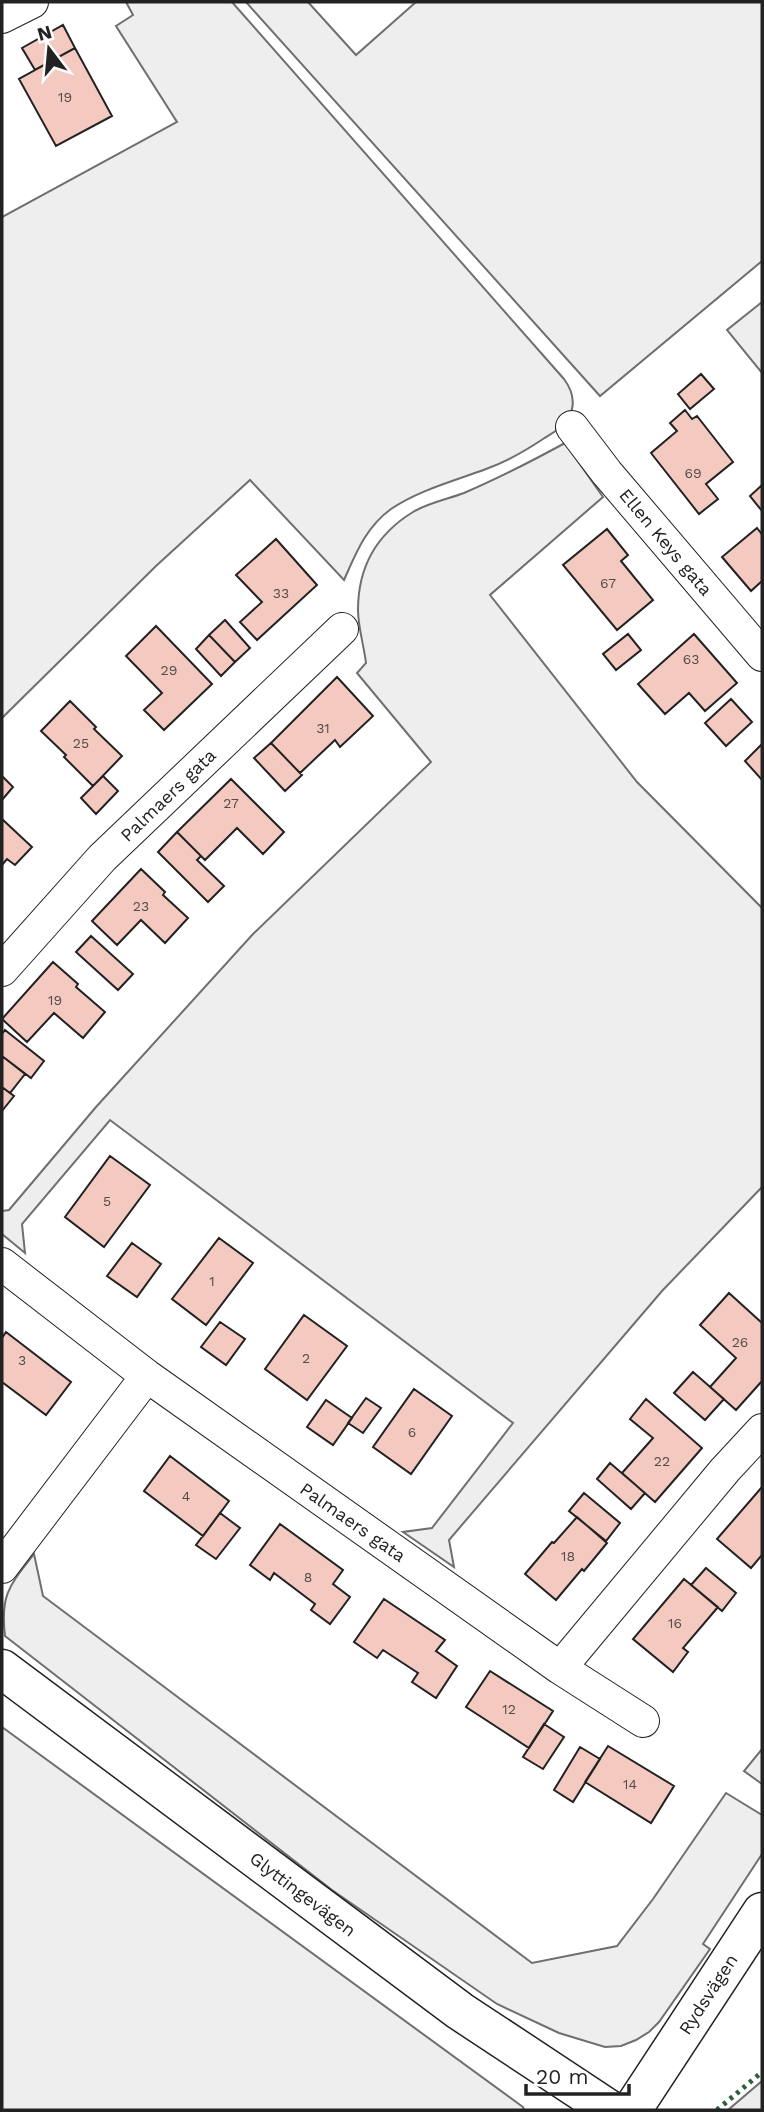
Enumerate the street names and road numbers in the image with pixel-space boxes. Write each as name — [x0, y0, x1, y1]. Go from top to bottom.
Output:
street label: Ellen Keys gata — [615, 484, 717, 600]
street label: Palmaers gata — [116, 744, 220, 846]
street label: Palmaers gata — [296, 1478, 410, 1566]
street label: Glyttingevägen — [246, 1847, 360, 1941]
street label: Rydsvägen — [674, 1950, 742, 2038]

